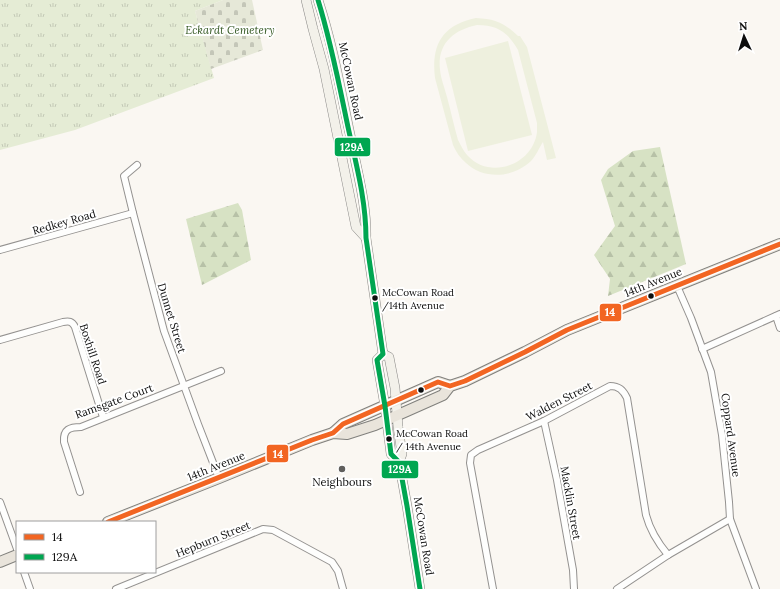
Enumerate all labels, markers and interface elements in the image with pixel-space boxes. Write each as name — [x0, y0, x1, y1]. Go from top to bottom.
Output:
north arrow — [724, 16, 764, 56]
text: N — [739, 19, 749, 33]
park label: Eckardt Cemetery — [185, 23, 275, 37]
street label: McCowan Road — [336, 41, 366, 122]
line badge: 129A — [334, 137, 371, 157]
text: 129A — [340, 140, 365, 154]
street label: Redkey Road — [31, 206, 98, 238]
street label: 14th Avenue — [622, 264, 684, 300]
street label: Dunnet Street — [155, 281, 189, 355]
place label: McCowan Road /14th Avenue — [382, 286, 454, 312]
unlabelled marker — [646, 291, 656, 301]
marker: McCowan Road /14th Avenue — [370, 293, 380, 303]
line badge: 14 — [599, 303, 622, 322]
text: 14 — [605, 305, 615, 319]
street label: Boxhill Road — [77, 322, 110, 387]
street label: Walden Street — [524, 378, 595, 424]
street label: Ramsgate Court — [73, 380, 156, 422]
unlabelled marker — [416, 385, 426, 395]
street label: Coppard Avenue — [718, 392, 744, 478]
place label: McCowan Road / 14th Avenue — [396, 427, 468, 453]
marker: McCowan Road / 14th Avenue — [384, 434, 394, 444]
line badge: 14 — [266, 444, 289, 463]
text: 14 — [273, 447, 283, 461]
street label: 14th Avenue — [185, 448, 247, 484]
line badge: 129A — [381, 460, 419, 479]
text: 129A — [388, 462, 413, 476]
marker: Neighbours — [337, 464, 347, 474]
street label: Macklin Street — [558, 465, 584, 542]
place label: Neighbours — [312, 475, 372, 489]
street label: McCowan Road — [411, 496, 437, 577]
street label: Hepburn Street — [174, 517, 253, 560]
legend — [16, 521, 156, 573]
text: 14 — [52, 529, 63, 544]
text: 129A — [52, 549, 78, 564]

